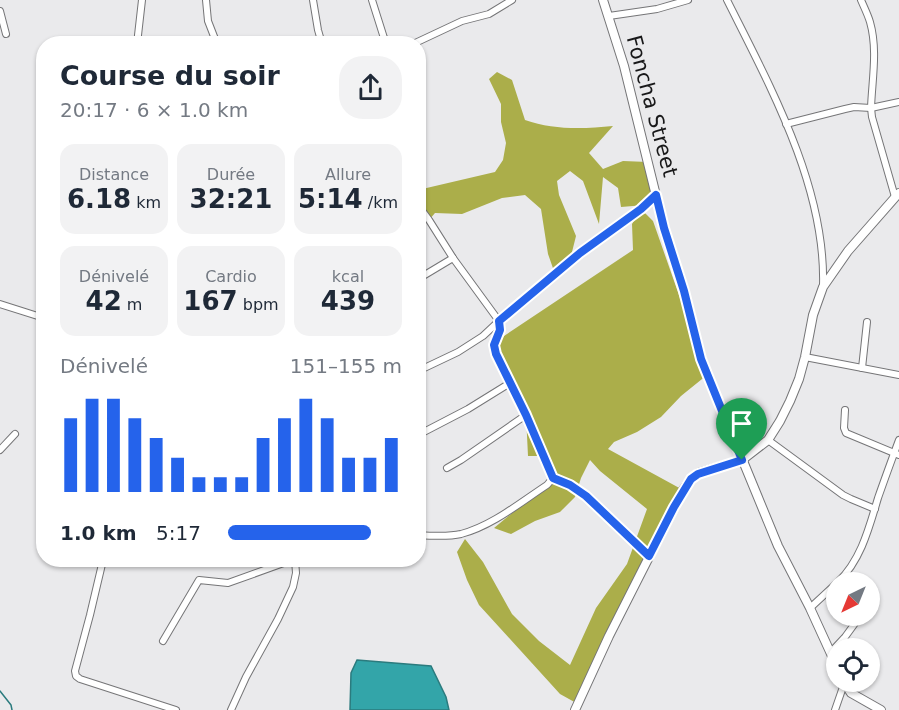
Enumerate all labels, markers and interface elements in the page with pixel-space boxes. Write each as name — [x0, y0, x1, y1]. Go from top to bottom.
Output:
street label: Foncha Street — [622, 33, 682, 179]
button: share — [339, 56, 402, 119]
text: Course du soir — [60, 60, 280, 91]
text: 20:17 · 6 × 1.0 km — [60, 98, 248, 122]
text: Distance — [79, 165, 149, 184]
text: Durée — [207, 165, 255, 184]
text: Allure — [325, 165, 371, 184]
text: 6.18 — [67, 184, 131, 214]
text: 32:21 — [190, 184, 272, 214]
text: 5:14 — [298, 184, 363, 214]
text: km — [131, 193, 161, 212]
text: /km — [363, 193, 398, 212]
text: Dénivelé — [79, 267, 149, 286]
text: Cardio — [205, 267, 257, 286]
text: kcal — [332, 267, 364, 286]
text: 42 — [86, 286, 122, 316]
text: 167 — [183, 286, 238, 316]
text: 439 — [321, 286, 375, 316]
text: m — [122, 295, 142, 314]
text: bpm — [238, 295, 279, 314]
text: Dénivelé — [60, 354, 148, 378]
text: 151–155 m — [290, 354, 402, 378]
pin — [716, 398, 767, 460]
icon: arrive — [725, 407, 758, 440]
text: 1.0 km — [60, 521, 137, 545]
text: 5:17 — [156, 521, 201, 545]
north arrow — [826, 572, 880, 626]
map controls — [826, 572, 880, 692]
button: locate — [826, 638, 880, 692]

